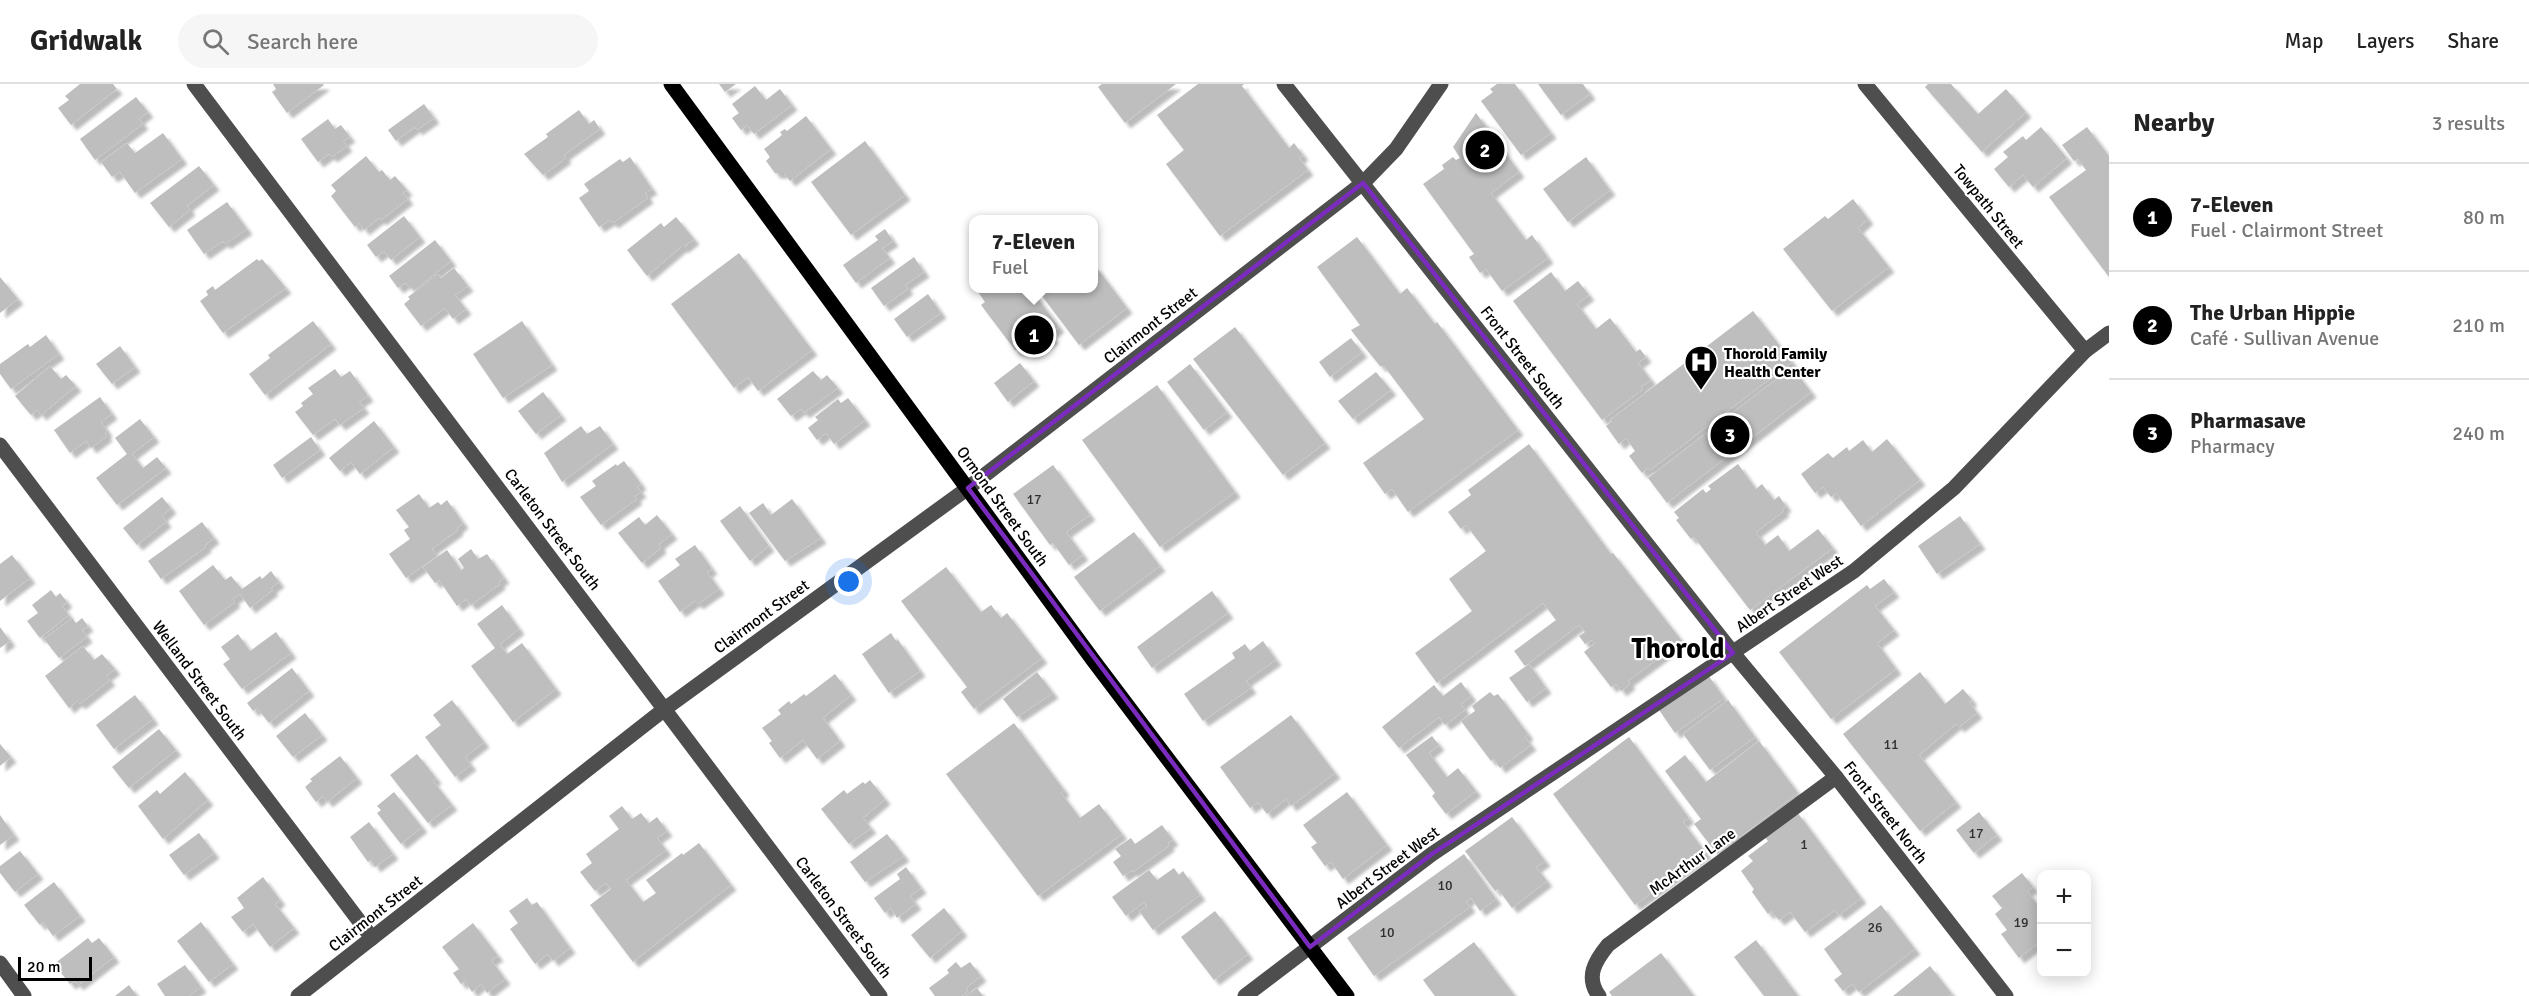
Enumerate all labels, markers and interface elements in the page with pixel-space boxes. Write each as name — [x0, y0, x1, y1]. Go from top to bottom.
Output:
search box — [178, 14, 598, 68]
text: Gridwalk — [30, 24, 142, 58]
icon: search — [199, 25, 232, 58]
text: Search here — [247, 28, 358, 55]
text: Map — [2285, 28, 2323, 54]
text: Layers — [2356, 28, 2414, 54]
text: Share — [2447, 28, 2499, 54]
text: Nearby — [2133, 107, 2214, 139]
text: 3 results — [2432, 111, 2505, 136]
pin: 2 — [1466, 128, 1504, 172]
street label: Towpath Street — [1948, 161, 2028, 253]
text: 7-Eleven — [2190, 191, 2273, 218]
text: 1 — [2147, 205, 2158, 230]
text: 80 m — [2463, 205, 2505, 230]
popup — [969, 215, 1098, 293]
text: Fuel · Clairmont Street — [2190, 218, 2383, 243]
text: 7-Eleven — [992, 228, 1075, 255]
text: Fuel — [992, 255, 1028, 280]
street label: Clairmont Street — [1100, 283, 1202, 369]
text: The Urban Hippie — [2190, 299, 2355, 326]
street label: Front Street South — [1476, 302, 1569, 413]
pin: 1 — [1014, 312, 1054, 358]
text: 2 — [2147, 313, 2158, 338]
text: 210 m — [2452, 313, 2505, 338]
text: Café · Sullivan Avenue — [2190, 326, 2379, 351]
hospital icon: Thorold Family Health Center — [1683, 344, 1719, 391]
place label: Thorold Family Health Center — [1724, 344, 1827, 382]
text: Pharmasave — [2190, 407, 2306, 434]
pin: 3 — [1710, 412, 1750, 458]
text: 3 — [2147, 421, 2158, 446]
text: 240 m — [2452, 421, 2505, 446]
text: Pharmacy — [2190, 434, 2275, 459]
street label: Ormond Street South — [952, 443, 1053, 571]
street label: Carleton Street South — [500, 465, 605, 595]
house number: 17 — [1026, 491, 1042, 508]
street label: Albert Street West — [1732, 550, 1847, 637]
your location — [834, 567, 863, 596]
street label: Clairmont Street — [710, 575, 814, 658]
street label: Welland Street South — [148, 617, 251, 744]
district label: Thorold — [1631, 632, 1725, 666]
house number: 11 — [1883, 736, 1899, 753]
street label: Front Street North — [1839, 757, 1931, 868]
street label: Albert Street West — [1332, 822, 1444, 913]
street label: McArthur Lane — [1645, 824, 1740, 900]
house number: 17 — [1968, 825, 1984, 842]
house number: 1 — [1800, 836, 1808, 853]
street label: Carleton Street South — [791, 853, 896, 983]
map controls — [2037, 870, 2091, 978]
button: + — [2037, 870, 2091, 924]
street label: Clairmont Street — [325, 871, 427, 957]
house number: 10 — [1437, 877, 1453, 894]
house number: 19 — [2013, 914, 2029, 931]
house number: 26 — [1867, 919, 1883, 936]
house number: 10 — [1379, 924, 1395, 941]
button: − — [2037, 924, 2091, 978]
scale bar — [18, 954, 92, 982]
text: 20 m — [27, 957, 61, 977]

